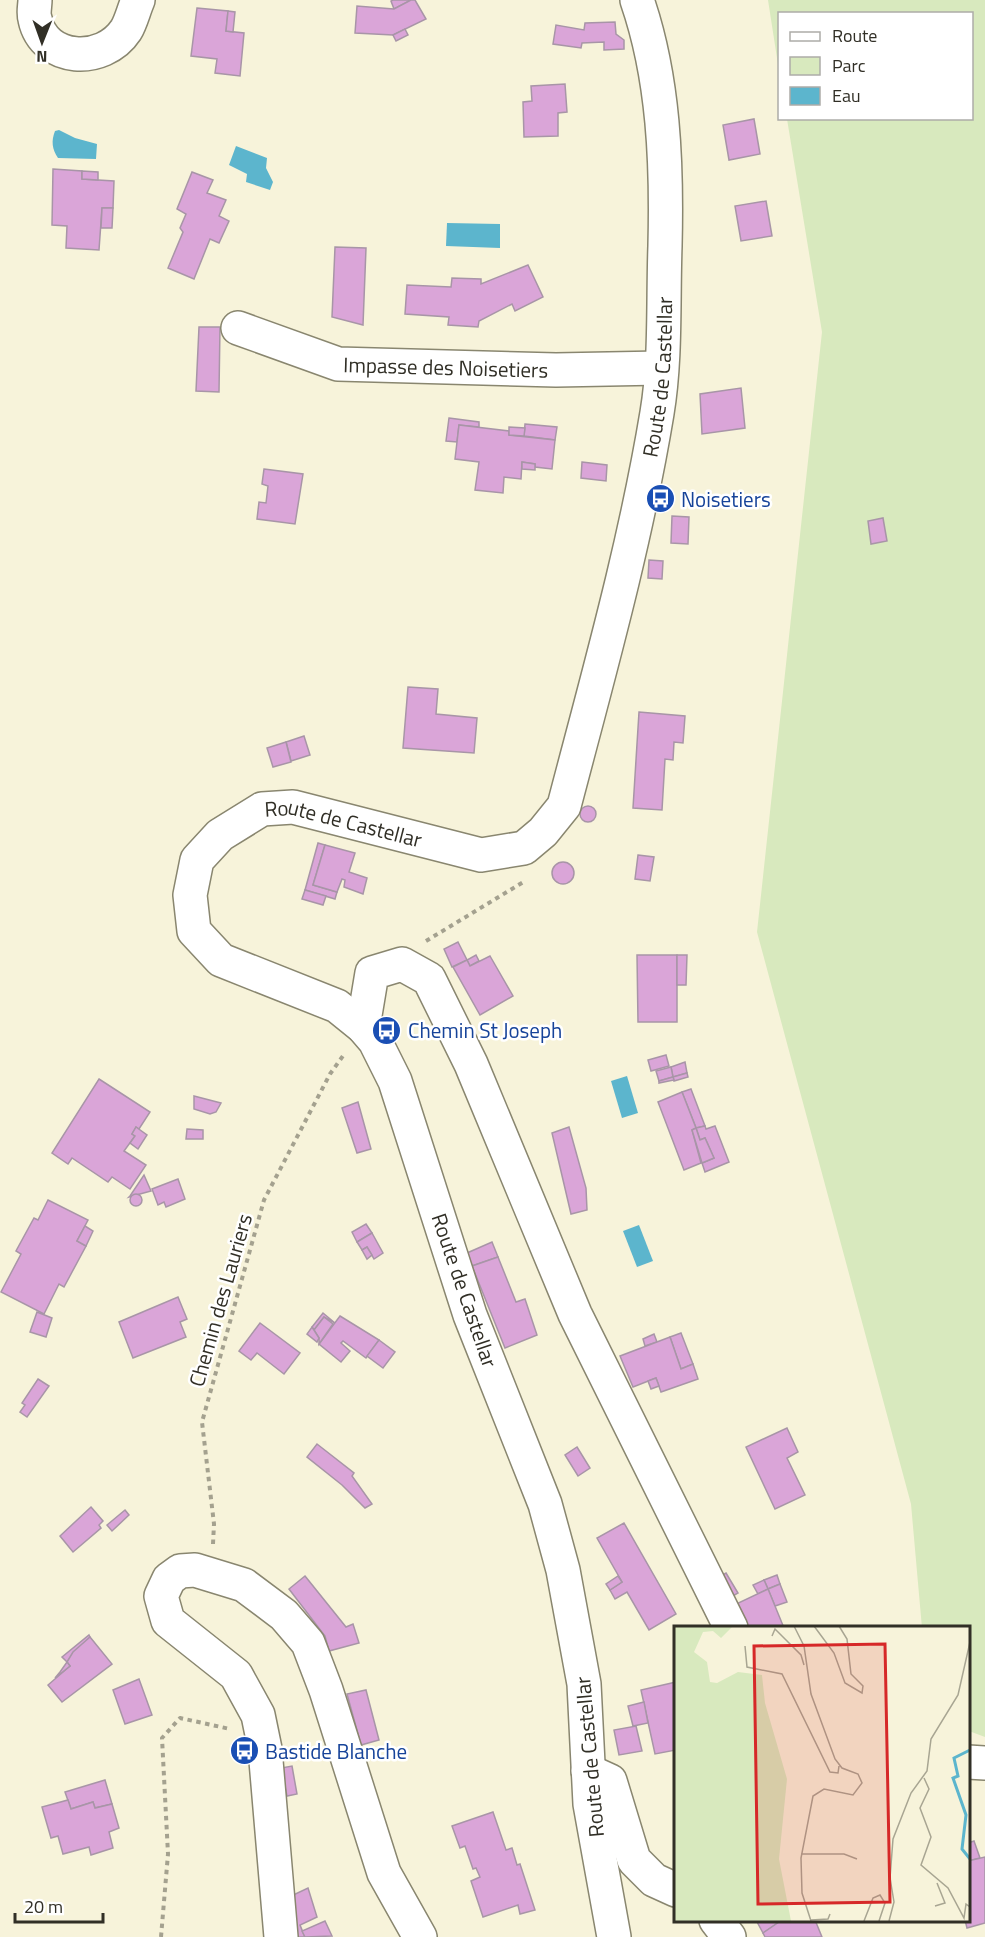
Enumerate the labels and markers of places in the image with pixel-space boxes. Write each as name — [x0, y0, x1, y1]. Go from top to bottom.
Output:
bus stop icon: Noisetiers — [644, 483, 676, 515]
place label: Noisetiers — [681, 483, 771, 515]
bus stop icon: Chemin St Joseph — [371, 1014, 403, 1046]
place label: Chemin St Joseph — [408, 1014, 562, 1046]
bus stop icon: Bastide Blanche — [228, 1735, 260, 1767]
place label: Bastide Blanche — [265, 1735, 407, 1767]

